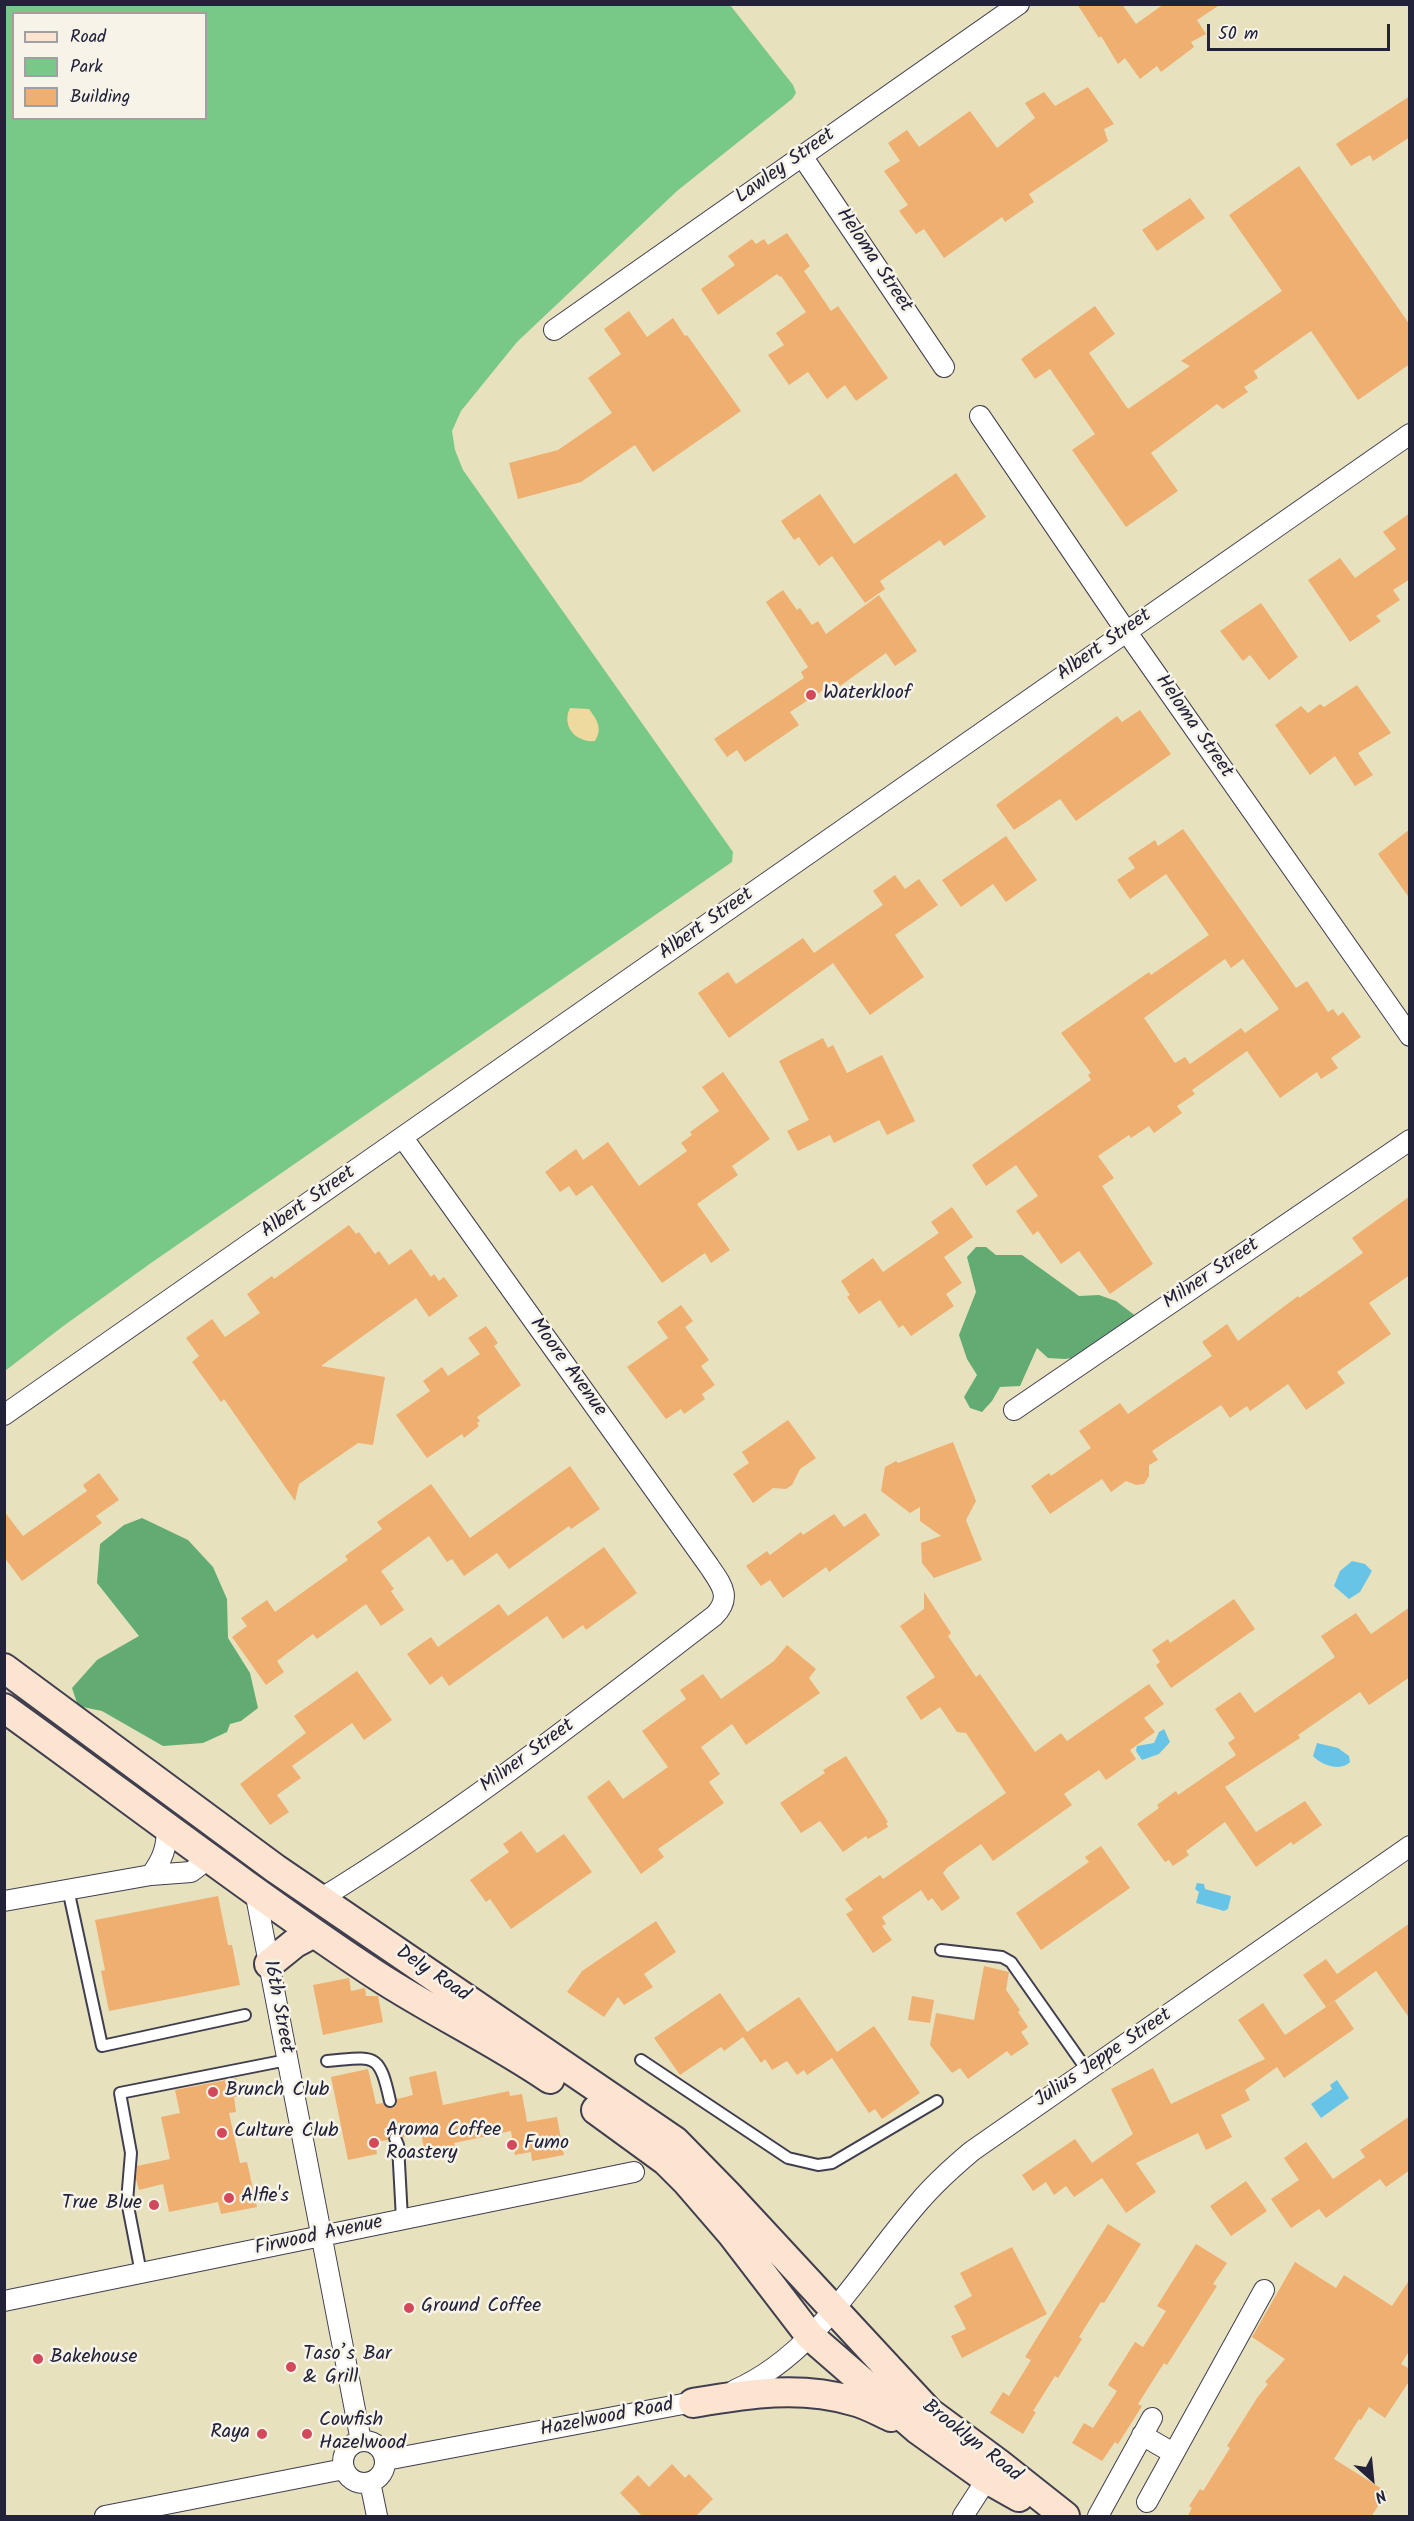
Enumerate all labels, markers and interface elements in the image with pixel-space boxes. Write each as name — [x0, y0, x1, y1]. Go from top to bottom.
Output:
legend — [12, 12, 207, 120]
scale bar — [1210, 12, 1393, 50]
text: 50 m — [1218, 20, 1258, 49]
text: Road — [70, 23, 106, 52]
text: Park — [70, 53, 103, 82]
text: Building — [70, 83, 130, 112]
street label: Lawley Street — [732, 124, 840, 210]
street label: Heloma Street — [829, 204, 917, 318]
street label: Albert Street — [1053, 605, 1157, 687]
street label: Heloma Street — [1149, 671, 1237, 783]
place label: Waterkloof — [823, 683, 911, 707]
marker: Waterkloof — [804, 688, 818, 702]
street label: Albert Street — [655, 884, 759, 966]
street label: Albert Street — [257, 1162, 361, 1244]
street label: Milner Street — [1160, 1234, 1264, 1316]
street label: Moore Avenue — [523, 1314, 611, 1422]
street label: Milner Street — [476, 1715, 580, 1799]
street label: Dely Road — [390, 1941, 474, 2009]
street label: 16th Street — [256, 1958, 298, 2056]
street label: Julius Jeppe Street — [1031, 2004, 1177, 2114]
place label: Brunch Club — [225, 2080, 329, 2104]
marker: Brunch Club — [206, 2085, 220, 2099]
place label: Aroma Coffee Roastery — [386, 2120, 501, 2167]
place label: Culture Club — [234, 2121, 338, 2145]
marker: Culture Club — [215, 2126, 229, 2140]
place label: Fumo — [524, 2133, 569, 2157]
marker: Aroma Coffee Roastery — [367, 2136, 381, 2150]
marker: Fumo — [505, 2138, 519, 2152]
place label: Alfie's — [241, 2186, 289, 2210]
marker: Alfie's — [222, 2191, 236, 2205]
place label: True Blue — [62, 2193, 142, 2217]
marker: True Blue — [147, 2198, 161, 2212]
street label: Firwood Avenue — [253, 2212, 385, 2262]
place label: Ground Coffee — [421, 2296, 541, 2320]
marker: Ground Coffee — [402, 2301, 416, 2315]
place label: Taso’s Bar & Grill — [303, 2344, 392, 2391]
place label: Bakehouse — [50, 2347, 137, 2371]
marker: Bakehouse — [31, 2352, 45, 2366]
marker: Taso’s Bar & Grill — [284, 2360, 298, 2374]
street label: Hazelwood Road — [538, 2394, 676, 2444]
street label: Brooklyn Road — [916, 2396, 1026, 2488]
place label: Cowfish Hazelwood — [319, 2410, 406, 2457]
place label: Raya — [210, 2422, 250, 2446]
marker: Raya — [255, 2427, 269, 2441]
marker: Cowfish Hazelwood — [300, 2427, 314, 2441]
north arrow — [1342, 2449, 1402, 2509]
text: N — [1370, 2482, 1391, 2509]

